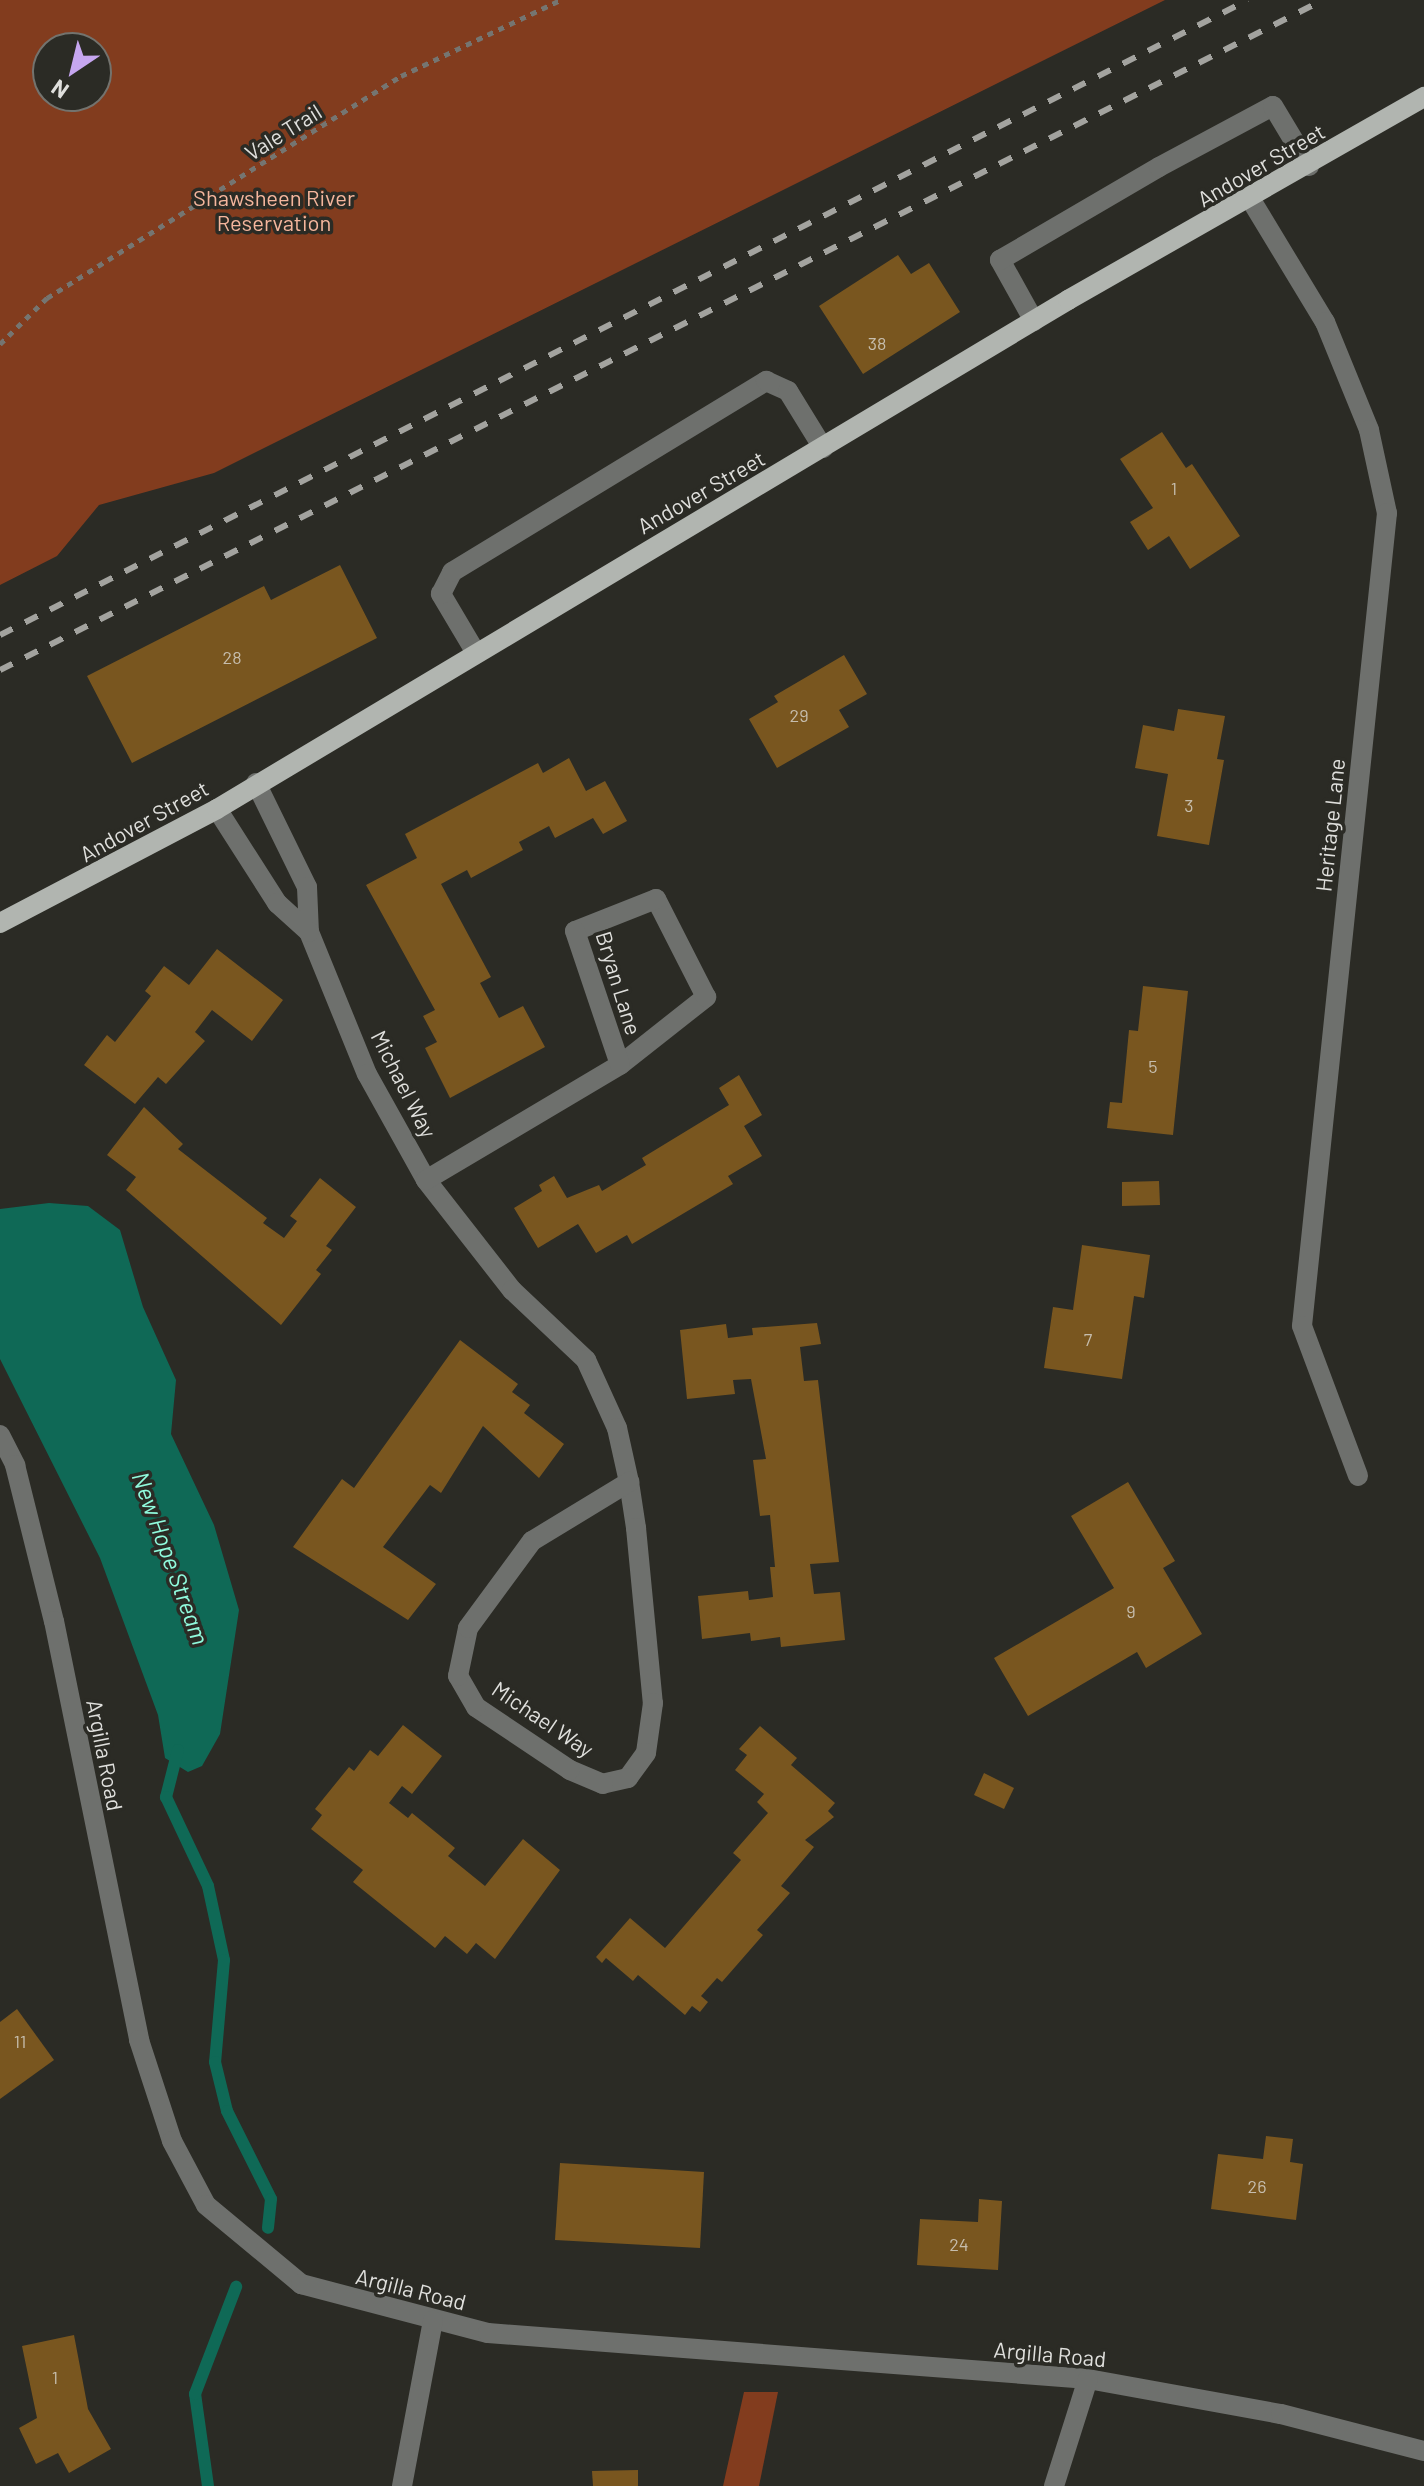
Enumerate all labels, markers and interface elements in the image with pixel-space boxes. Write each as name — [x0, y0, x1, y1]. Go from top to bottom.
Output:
north arrow — [32, 32, 112, 112]
text: N — [46, 75, 73, 105]
street label: Vale Trail — [240, 98, 326, 166]
street label: Andover Street — [1193, 118, 1329, 212]
park label: Shawsheen River Reservation — [193, 184, 355, 236]
house number: 38 — [868, 332, 886, 354]
street label: Andover Street — [633, 445, 769, 539]
house number: 1 — [1171, 477, 1177, 499]
house number: 28 — [222, 646, 242, 668]
house number: 29 — [789, 704, 809, 726]
street label: Heritage Lane — [1310, 757, 1350, 893]
street label: Andover Street — [75, 775, 213, 867]
house number: 3 — [1184, 794, 1194, 816]
street label: Bryan Lane — [591, 928, 647, 1038]
street label: Michael Way — [366, 1026, 442, 1142]
house number: 5 — [1148, 1055, 1158, 1077]
house number: 7 — [1084, 1328, 1092, 1350]
water label: New Hope Stream — [126, 1468, 216, 1648]
house number: 9 — [1126, 1600, 1136, 1622]
street label: Michael Way — [487, 1675, 599, 1763]
street label: Argilla Road — [81, 1697, 129, 1813]
house number: 11 — [14, 2030, 26, 2052]
house number: 26 — [1248, 2175, 1266, 2197]
house number: 24 — [949, 2233, 969, 2255]
street label: Argilla Road — [353, 2263, 469, 2315]
street label: Argilla Road — [993, 2336, 1107, 2372]
house number: 1 — [52, 2366, 58, 2388]

